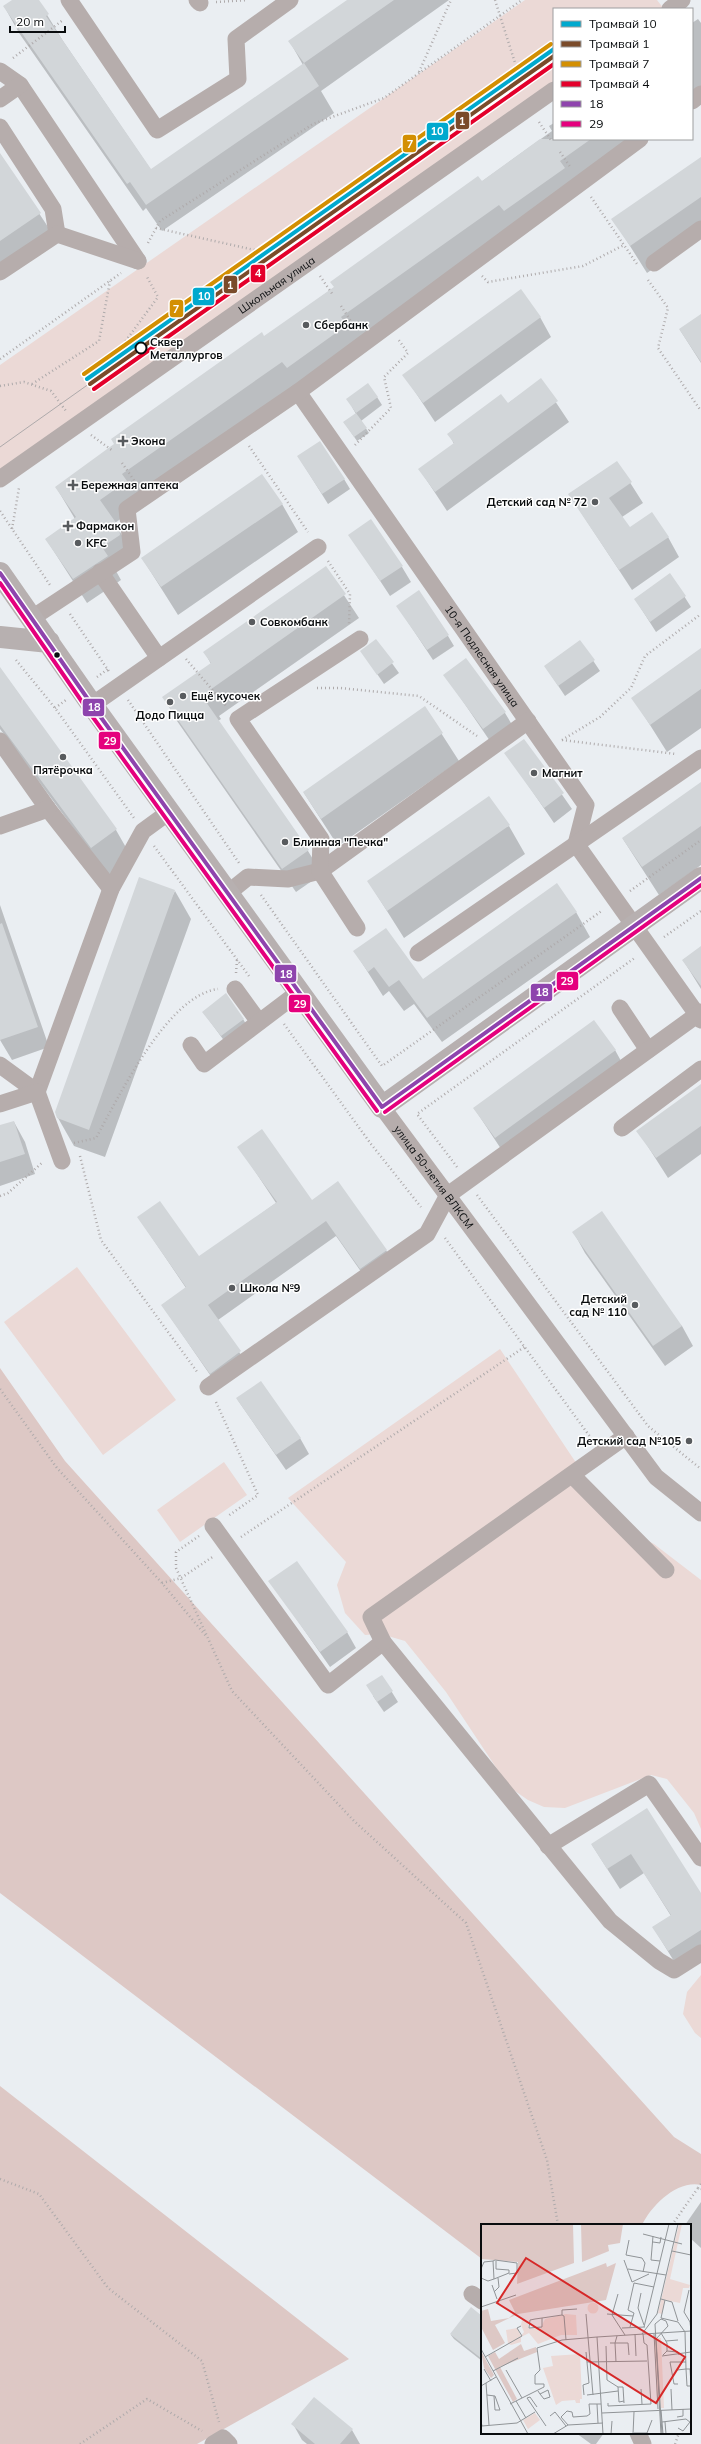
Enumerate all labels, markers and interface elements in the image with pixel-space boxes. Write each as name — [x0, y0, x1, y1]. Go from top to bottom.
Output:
scale bar — [10, 8, 65, 34]
legend — [553, 8, 693, 140]
text: 20 m — [16, 14, 44, 29]
text: Трамвай 10 — [589, 16, 657, 31]
text: Трамвай 1 — [589, 36, 650, 51]
text: Трамвай 7 — [589, 56, 650, 71]
text: Трамвай 4 — [589, 76, 650, 91]
text: 18 — [589, 96, 603, 111]
line badge: 1 — [455, 111, 470, 130]
text: 1 — [459, 114, 466, 128]
text: 29 — [589, 116, 603, 131]
line badge: 10 — [426, 122, 449, 141]
text: 10 — [430, 124, 444, 138]
line badge: 7 — [402, 134, 417, 153]
text: 7 — [407, 137, 414, 151]
street label: Школьная улица — [235, 253, 318, 317]
line badge: 4 — [250, 264, 266, 283]
text: 4 — [255, 266, 262, 280]
line badge: 1 — [223, 275, 238, 294]
text: 1 — [227, 278, 234, 292]
line badge: 10 — [192, 287, 215, 306]
text: 10 — [197, 289, 211, 303]
line badge: 7 — [169, 299, 184, 318]
text: 7 — [173, 302, 180, 316]
place label: Сбербанк — [314, 318, 369, 332]
marker: Сбербанк — [301, 320, 311, 330]
place label: Сквер Металлургов — [150, 335, 223, 362]
marker: Сквер Металлургов — [134, 341, 148, 355]
place label: Экона — [131, 434, 165, 448]
marker: Экона — [118, 436, 128, 446]
place label: Бережная аптека — [81, 478, 179, 492]
marker: Бережная аптека — [68, 480, 78, 490]
place label: Детский сад № 72 — [487, 495, 587, 509]
marker: Детский сад № 72 — [590, 497, 600, 507]
place label: Фармакон — [76, 519, 135, 533]
marker: Фармакон — [63, 521, 73, 531]
place label: KFC — [86, 536, 107, 550]
marker: KFC — [73, 538, 83, 548]
street label: 10-я Подлесная улица — [442, 603, 522, 710]
place label: Совкомбанк — [260, 615, 329, 629]
marker: Совкомбанк — [247, 617, 257, 627]
unlabelled marker — [52, 650, 62, 660]
place label: Ещё кусочек — [191, 689, 261, 703]
marker: Ещё кусочек — [178, 691, 188, 701]
marker: Додо Пицца — [165, 697, 175, 707]
line badge: 18 — [82, 698, 105, 717]
text: 18 — [87, 700, 101, 714]
place label: Додо Пицца — [136, 708, 204, 722]
line badge: 29 — [98, 731, 121, 750]
text: 29 — [103, 734, 117, 748]
marker: Пятёрочка — [58, 752, 68, 762]
place label: Пятёрочка — [33, 763, 93, 777]
place label: Магнит — [542, 766, 583, 780]
marker: Магнит — [529, 768, 539, 778]
place label: Блинная "Печка" — [293, 835, 388, 849]
marker: Блинная "Печка" — [280, 837, 290, 847]
line badge: 18 — [274, 964, 297, 983]
text: 18 — [279, 967, 293, 981]
line badge: 29 — [556, 971, 579, 991]
text: 29 — [560, 974, 574, 988]
line badge: 18 — [530, 983, 553, 1002]
text: 18 — [535, 985, 549, 999]
line badge: 29 — [288, 994, 311, 1013]
text: 29 — [293, 997, 307, 1011]
street label: улица 50-летия ВЛКСМ — [391, 1122, 477, 1231]
place label: Школа №9 — [240, 1281, 301, 1295]
marker: Школа №9 — [227, 1283, 237, 1293]
place label: Детский сад № 110 — [569, 1292, 627, 1319]
marker: Детский сад № 110 — [630, 1300, 640, 1310]
place label: Детский сад №105 — [577, 1434, 681, 1448]
marker: Детский сад №105 — [684, 1436, 694, 1446]
inset map — [481, 2224, 691, 2434]

